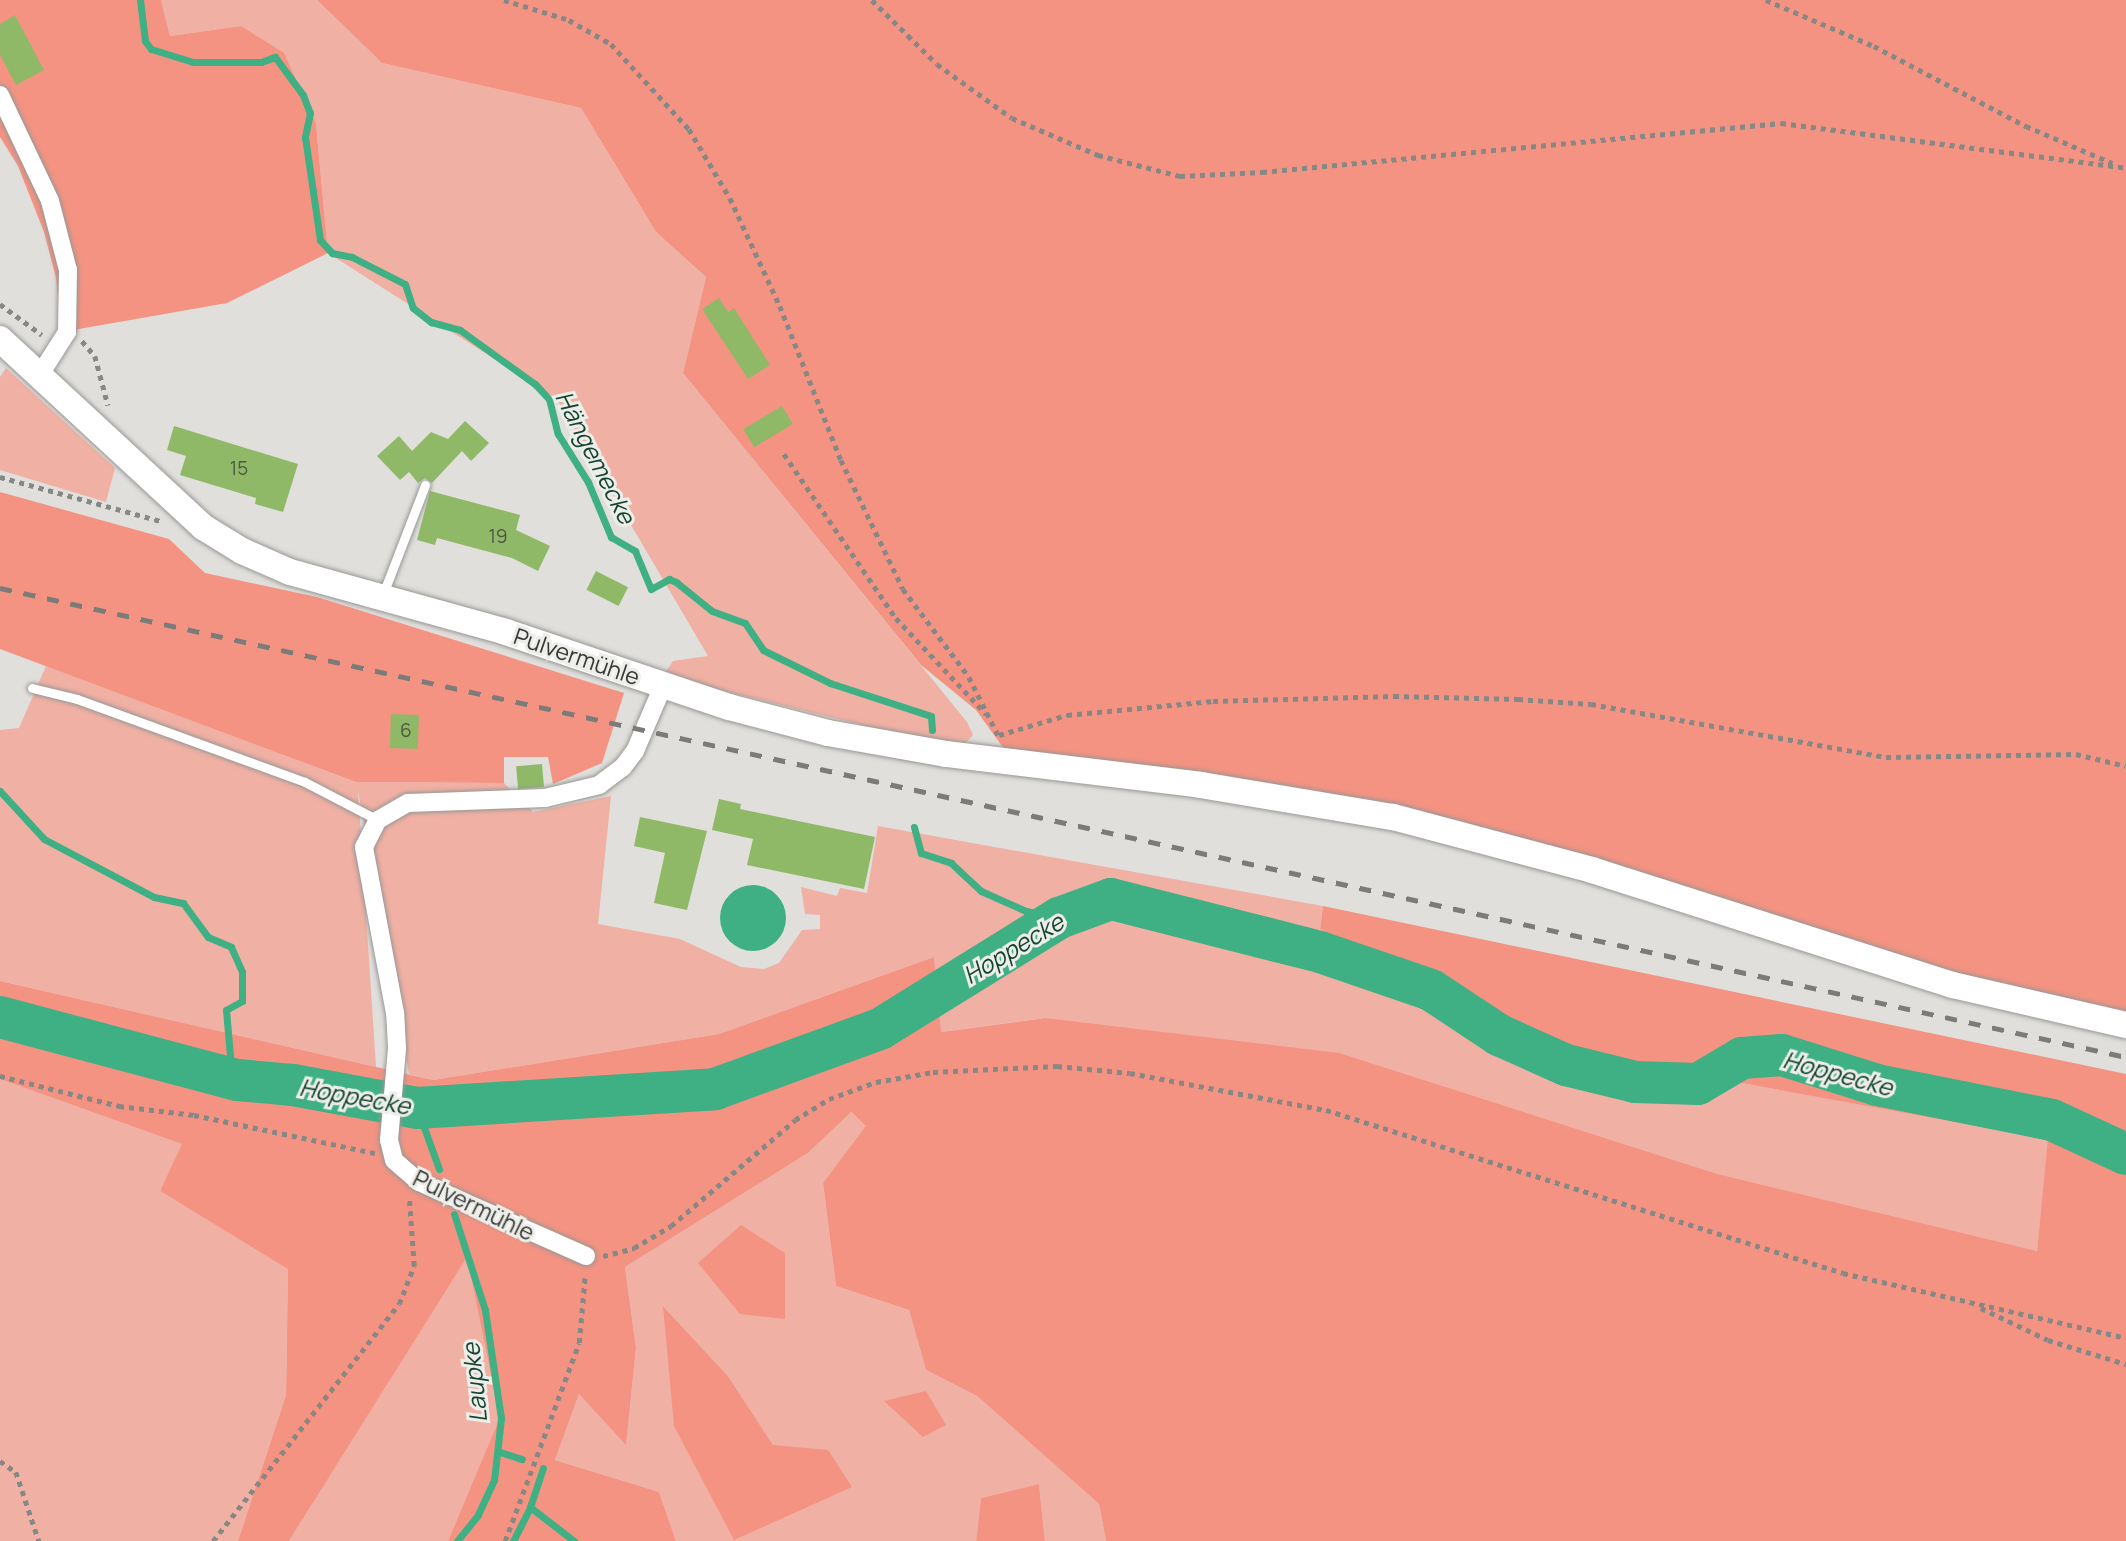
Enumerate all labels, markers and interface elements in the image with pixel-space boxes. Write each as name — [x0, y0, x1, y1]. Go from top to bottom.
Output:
water label: Hängemecke — [550, 386, 642, 528]
house number: 15 — [230, 458, 248, 480]
house number: 19 — [488, 526, 508, 548]
street label: Pulvermühle — [510, 622, 644, 690]
house number: 6 — [400, 720, 412, 742]
water label: Hoppecke — [958, 907, 1068, 989]
water label: Hoppecke — [1780, 1045, 1896, 1101]
water label: Hoppecke — [297, 1072, 413, 1120]
street label: Pulvermühle — [409, 1164, 539, 1246]
water label: Laupke — [456, 1342, 492, 1424]

